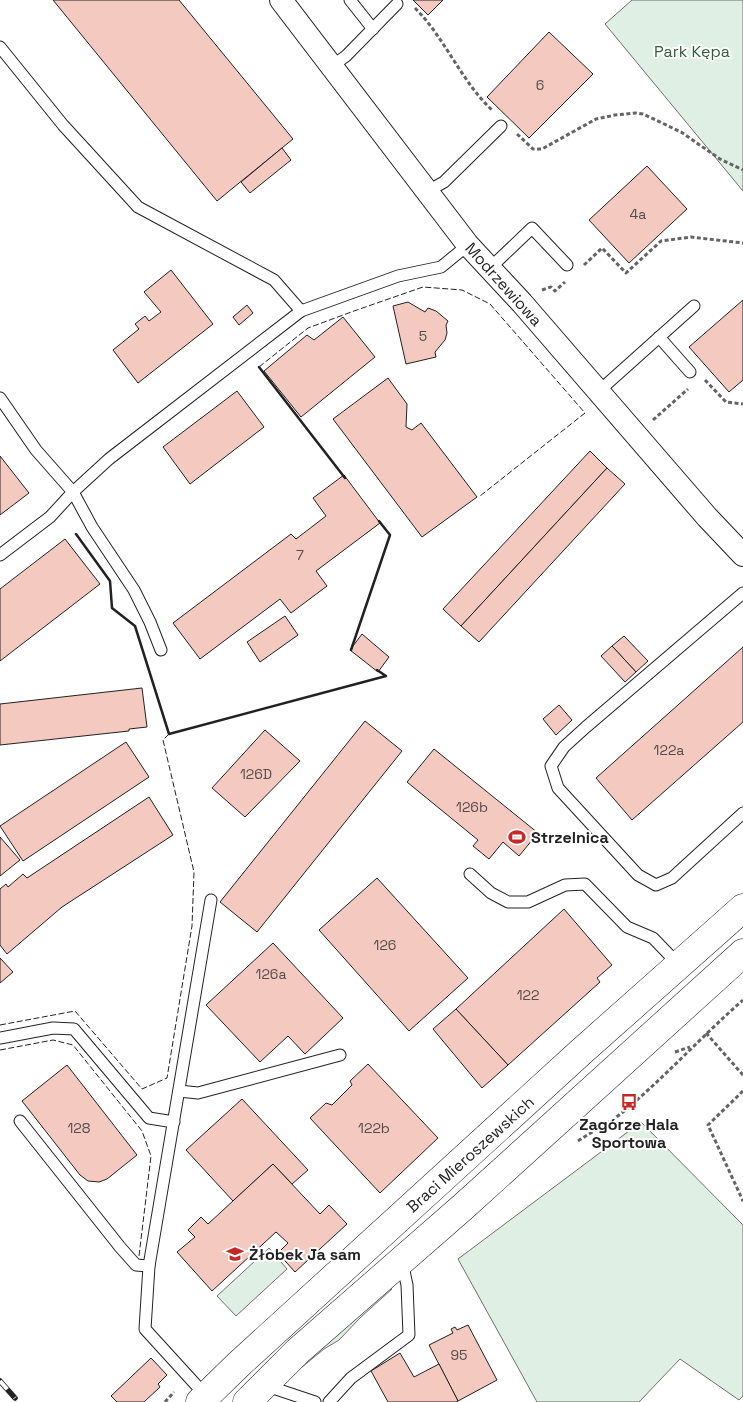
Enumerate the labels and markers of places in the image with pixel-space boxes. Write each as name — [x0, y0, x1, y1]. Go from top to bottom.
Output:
sports icon: Strzelnica — [507, 827, 527, 847]
place label: Strzelnica — [531, 827, 609, 848]
bus stop icon: Zagórze Hala Sportowa — [619, 1092, 639, 1112]
place label: Zagórze Hala Sportowa — [579, 1114, 679, 1153]
school or university icon: Żłobek Ja sam — [225, 1244, 245, 1264]
place label: Żłobek Ja sam — [249, 1244, 361, 1265]

